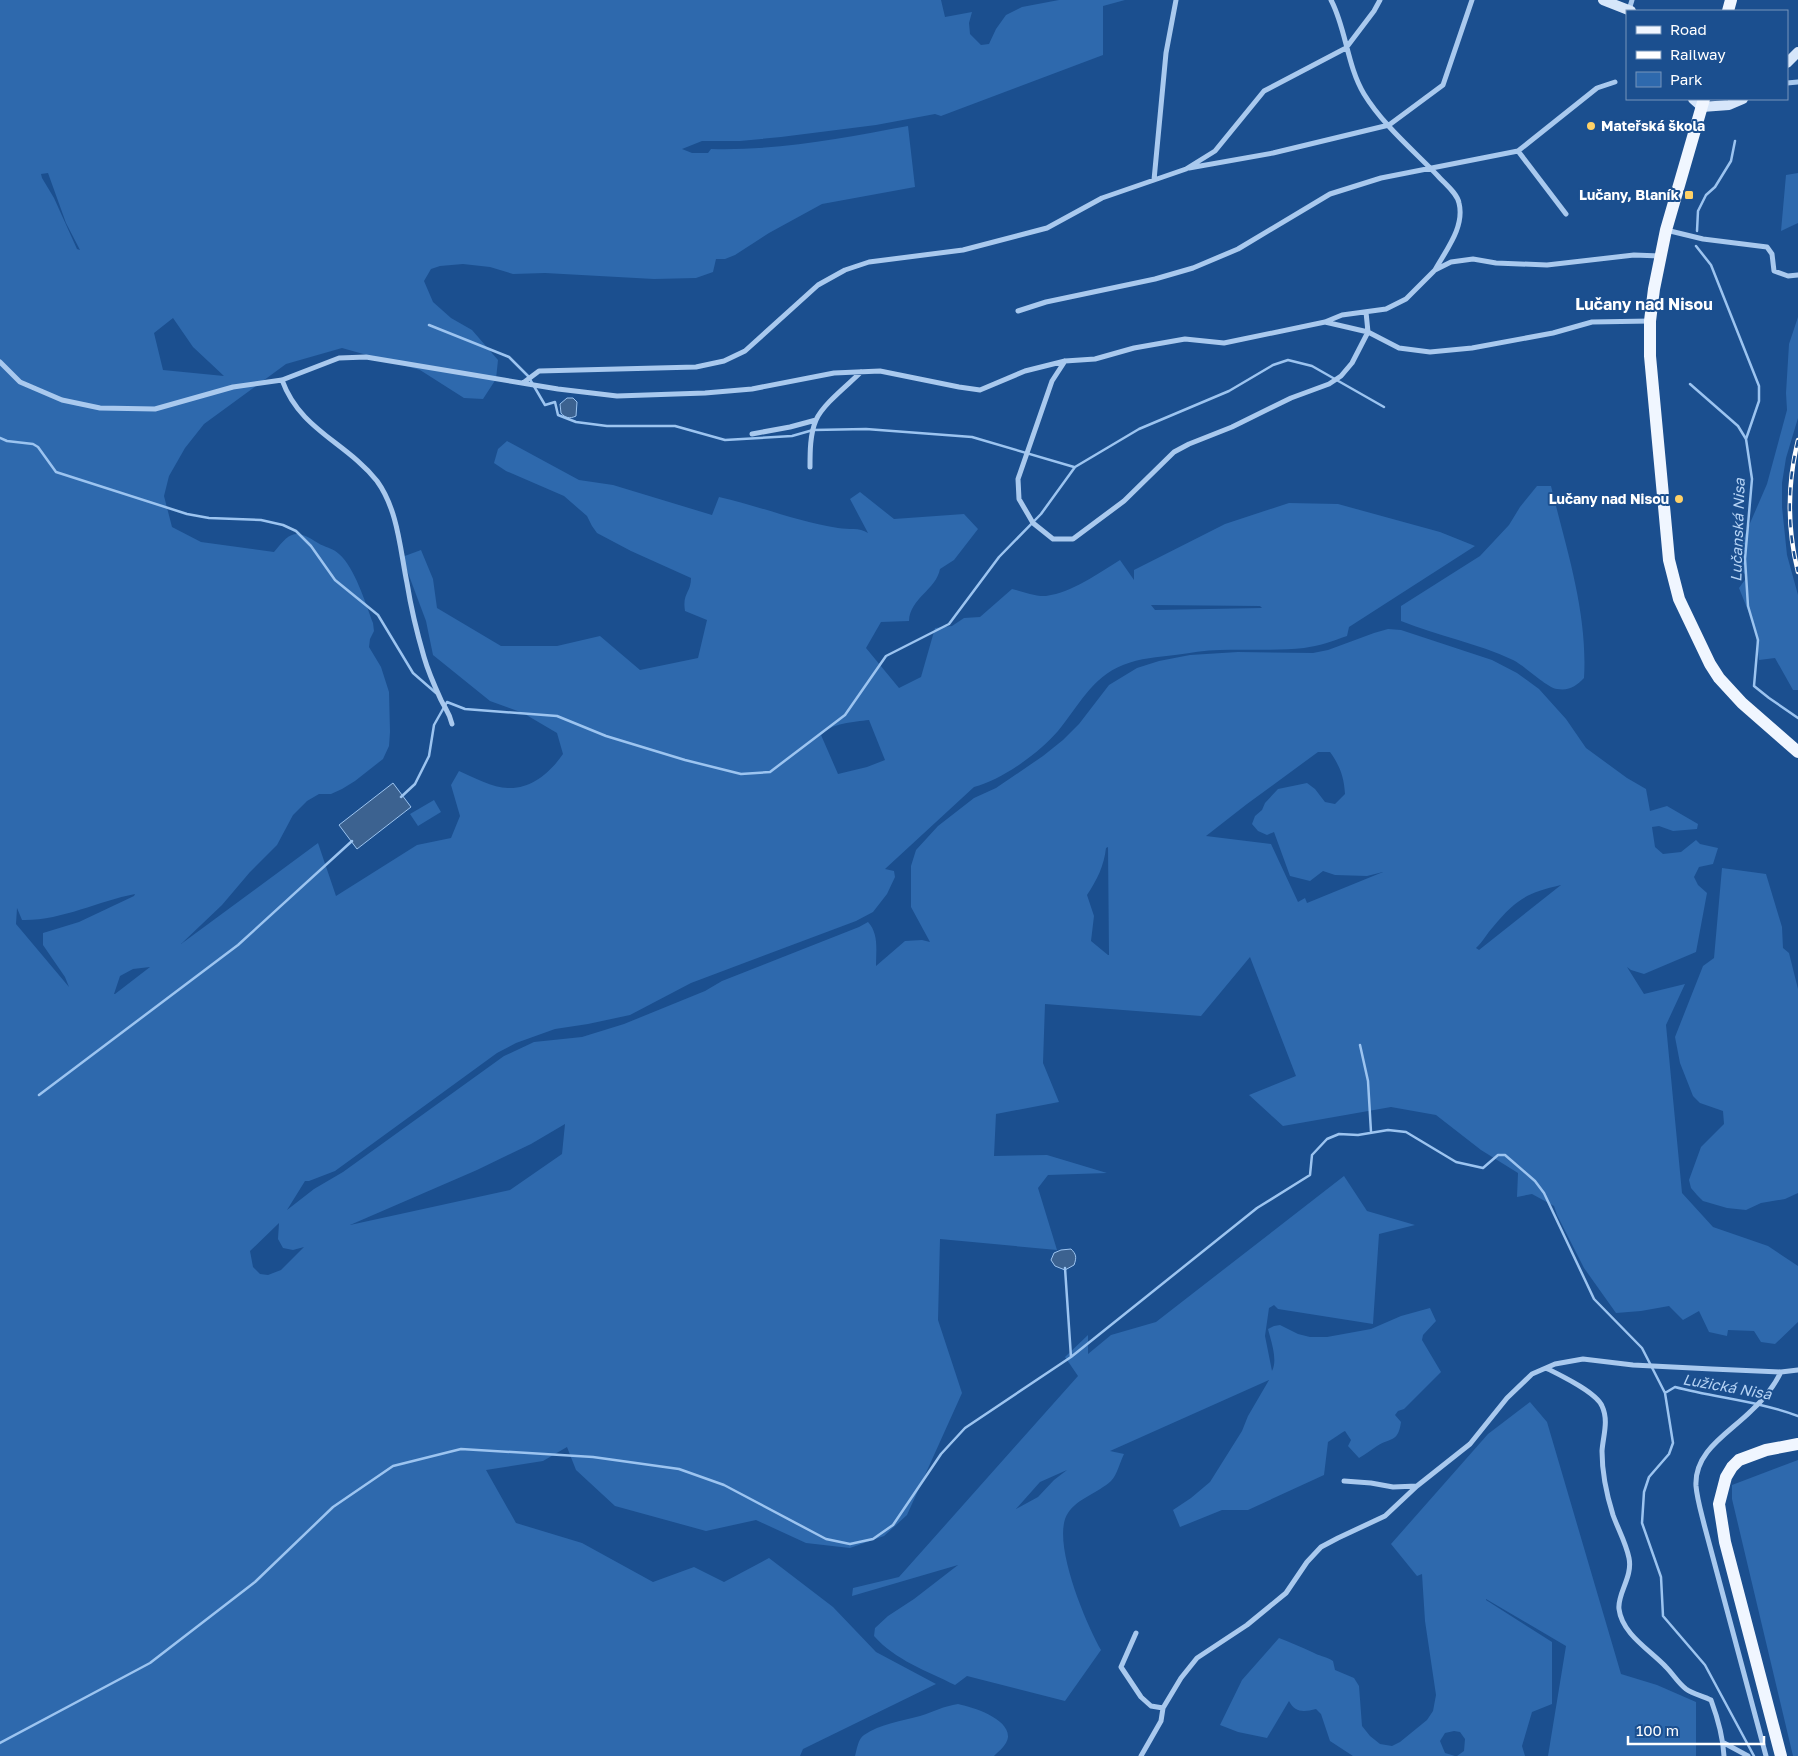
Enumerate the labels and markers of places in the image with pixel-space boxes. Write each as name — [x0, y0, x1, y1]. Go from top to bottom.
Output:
place label: Mateřská škola — [1601, 117, 1705, 134]
marker: Mateřská škola — [1585, 120, 1597, 132]
place label: Lučany, Blaník — [1579, 186, 1679, 203]
marker: Lučany, Blaník — [1683, 189, 1695, 201]
place label: Lučany nad Nisou — [1549, 490, 1669, 507]
marker: Lučany nad Nisou — [1673, 493, 1685, 505]

